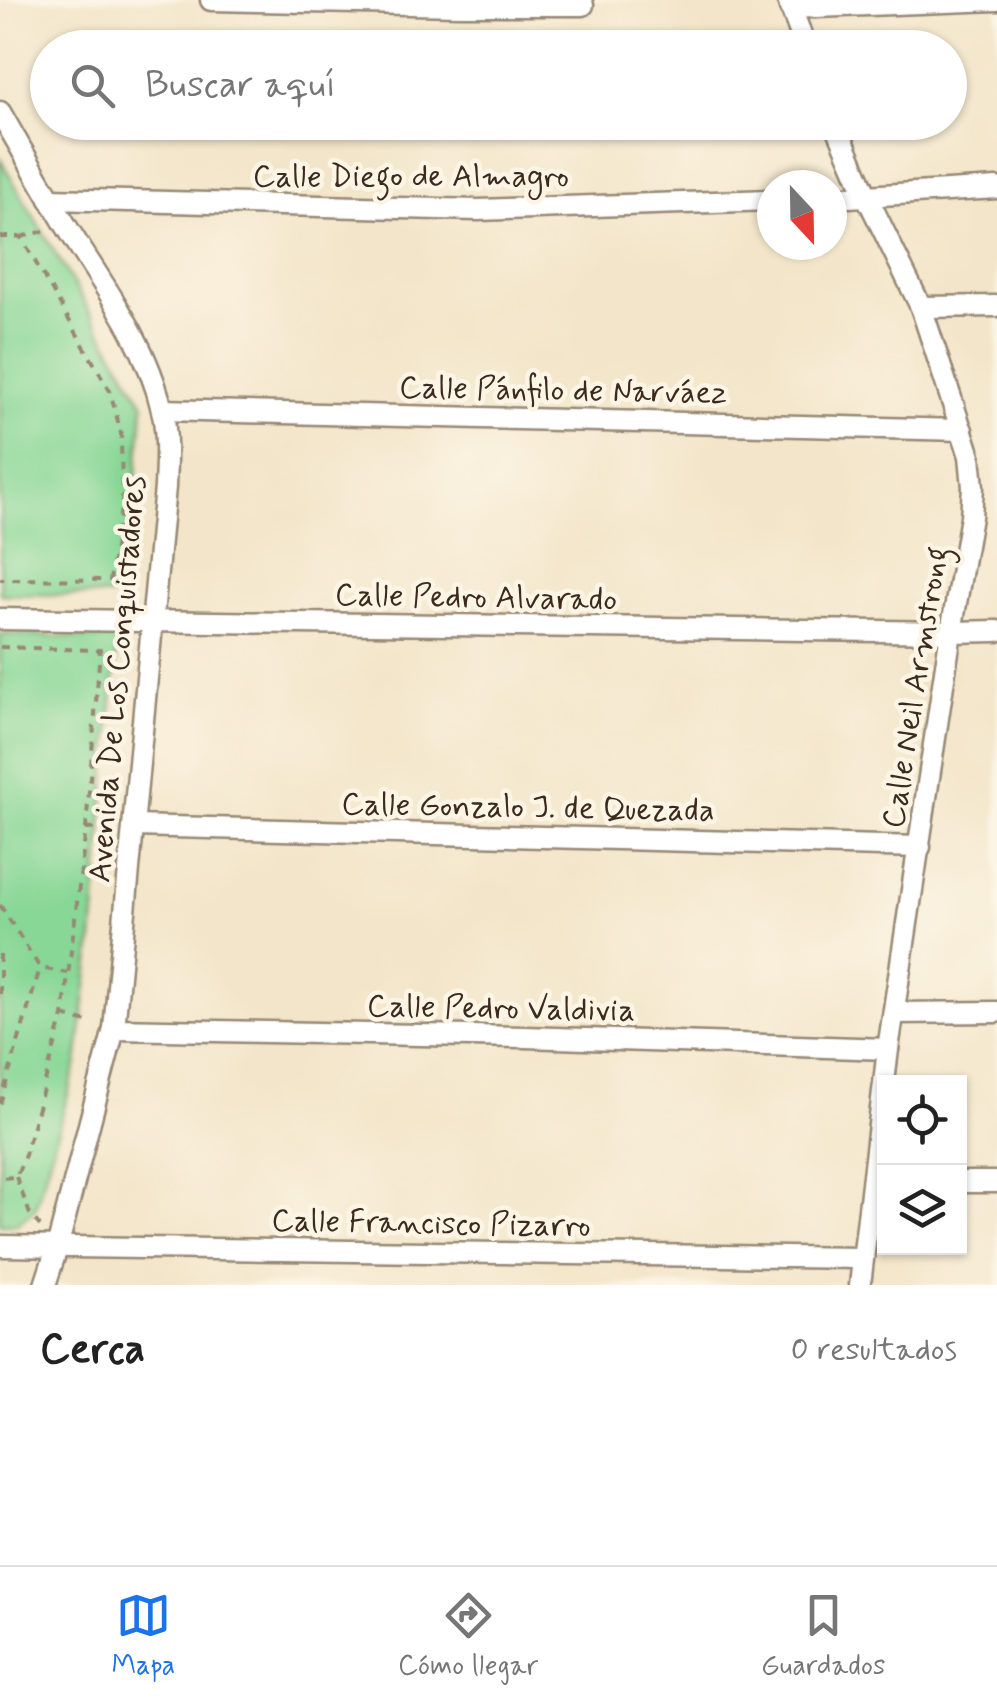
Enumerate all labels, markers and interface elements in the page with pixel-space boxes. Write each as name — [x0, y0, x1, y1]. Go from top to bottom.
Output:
search box — [30, 30, 967, 140]
icon: search — [65, 58, 120, 113]
text: Buscar aquí — [145, 61, 336, 110]
street label: Calle Diego de Almagro — [253, 156, 569, 201]
north arrow — [757, 170, 847, 260]
street label: Calle Pánfilo de Narváez — [399, 367, 727, 415]
street label: Avenida De Los Conquistadores — [79, 474, 157, 884]
street label: Calle Neil Armstrong — [873, 543, 962, 832]
street label: Calle Pedro Alvarado — [334, 575, 617, 621]
street label: Calle Gonzalo J. de Quezada — [341, 784, 715, 832]
street label: Calle Pedro Valdivia — [367, 986, 635, 1032]
map controls — [877, 1075, 967, 1255]
button: locate — [877, 1075, 967, 1165]
button: layers — [877, 1165, 967, 1255]
street label: Calle Francisco Pizarro — [271, 1200, 591, 1248]
text: Cerca — [40, 1323, 145, 1378]
text: 0 resultados — [791, 1329, 957, 1371]
tab: Mapa — [111, 1588, 175, 1685]
tab: Cómo llegar — [398, 1588, 538, 1685]
tab: Guardados — [761, 1588, 886, 1685]

